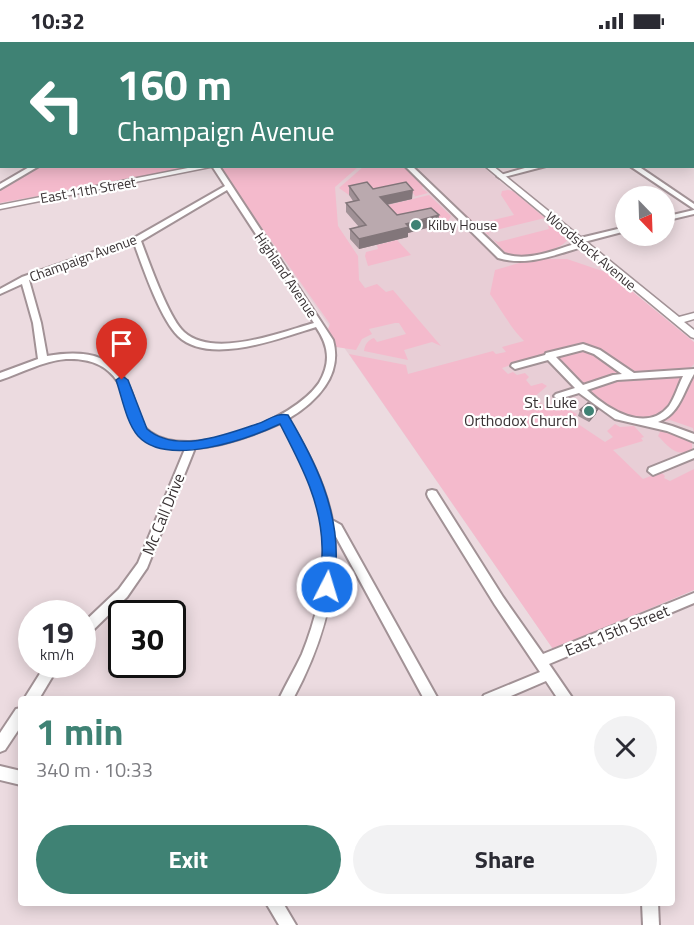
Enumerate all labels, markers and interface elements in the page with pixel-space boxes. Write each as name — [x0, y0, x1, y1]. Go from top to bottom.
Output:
text: 10:32 — [30, 4, 85, 38]
text: 160 m — [117, 52, 232, 116]
icon: left — [18, 66, 96, 144]
text: Champaign Avenue — [117, 110, 335, 151]
street label: East 11th Street — [39, 171, 137, 208]
north arrow — [615, 186, 675, 246]
map controls — [615, 186, 675, 246]
street label: Woodstock Avenue — [541, 206, 641, 295]
place label: Kilby House — [428, 214, 497, 235]
marker: Kilby House — [409, 218, 423, 232]
street label: Champaign Avenue — [26, 228, 139, 287]
street label: Highland Avenue — [250, 228, 323, 322]
pin — [96, 318, 147, 380]
icon: arrive — [105, 327, 138, 360]
place label: St. Luke Orthodox Church — [464, 390, 577, 432]
marker: St. Luke Orthodox Church — [582, 404, 596, 418]
street label: Mc Call Drive — [136, 469, 190, 559]
position arrow — [295, 555, 359, 619]
street label: East 15th Street — [561, 598, 673, 662]
speed limit sign: 30 — [108, 600, 186, 678]
text: 19 — [40, 609, 74, 655]
text: km/h — [40, 643, 74, 666]
text: 1 min — [36, 704, 123, 759]
button: close — [594, 716, 657, 779]
text: 340 m · 10:33 — [36, 754, 153, 785]
button: Exit — [36, 825, 341, 894]
button: Share — [353, 825, 657, 894]

